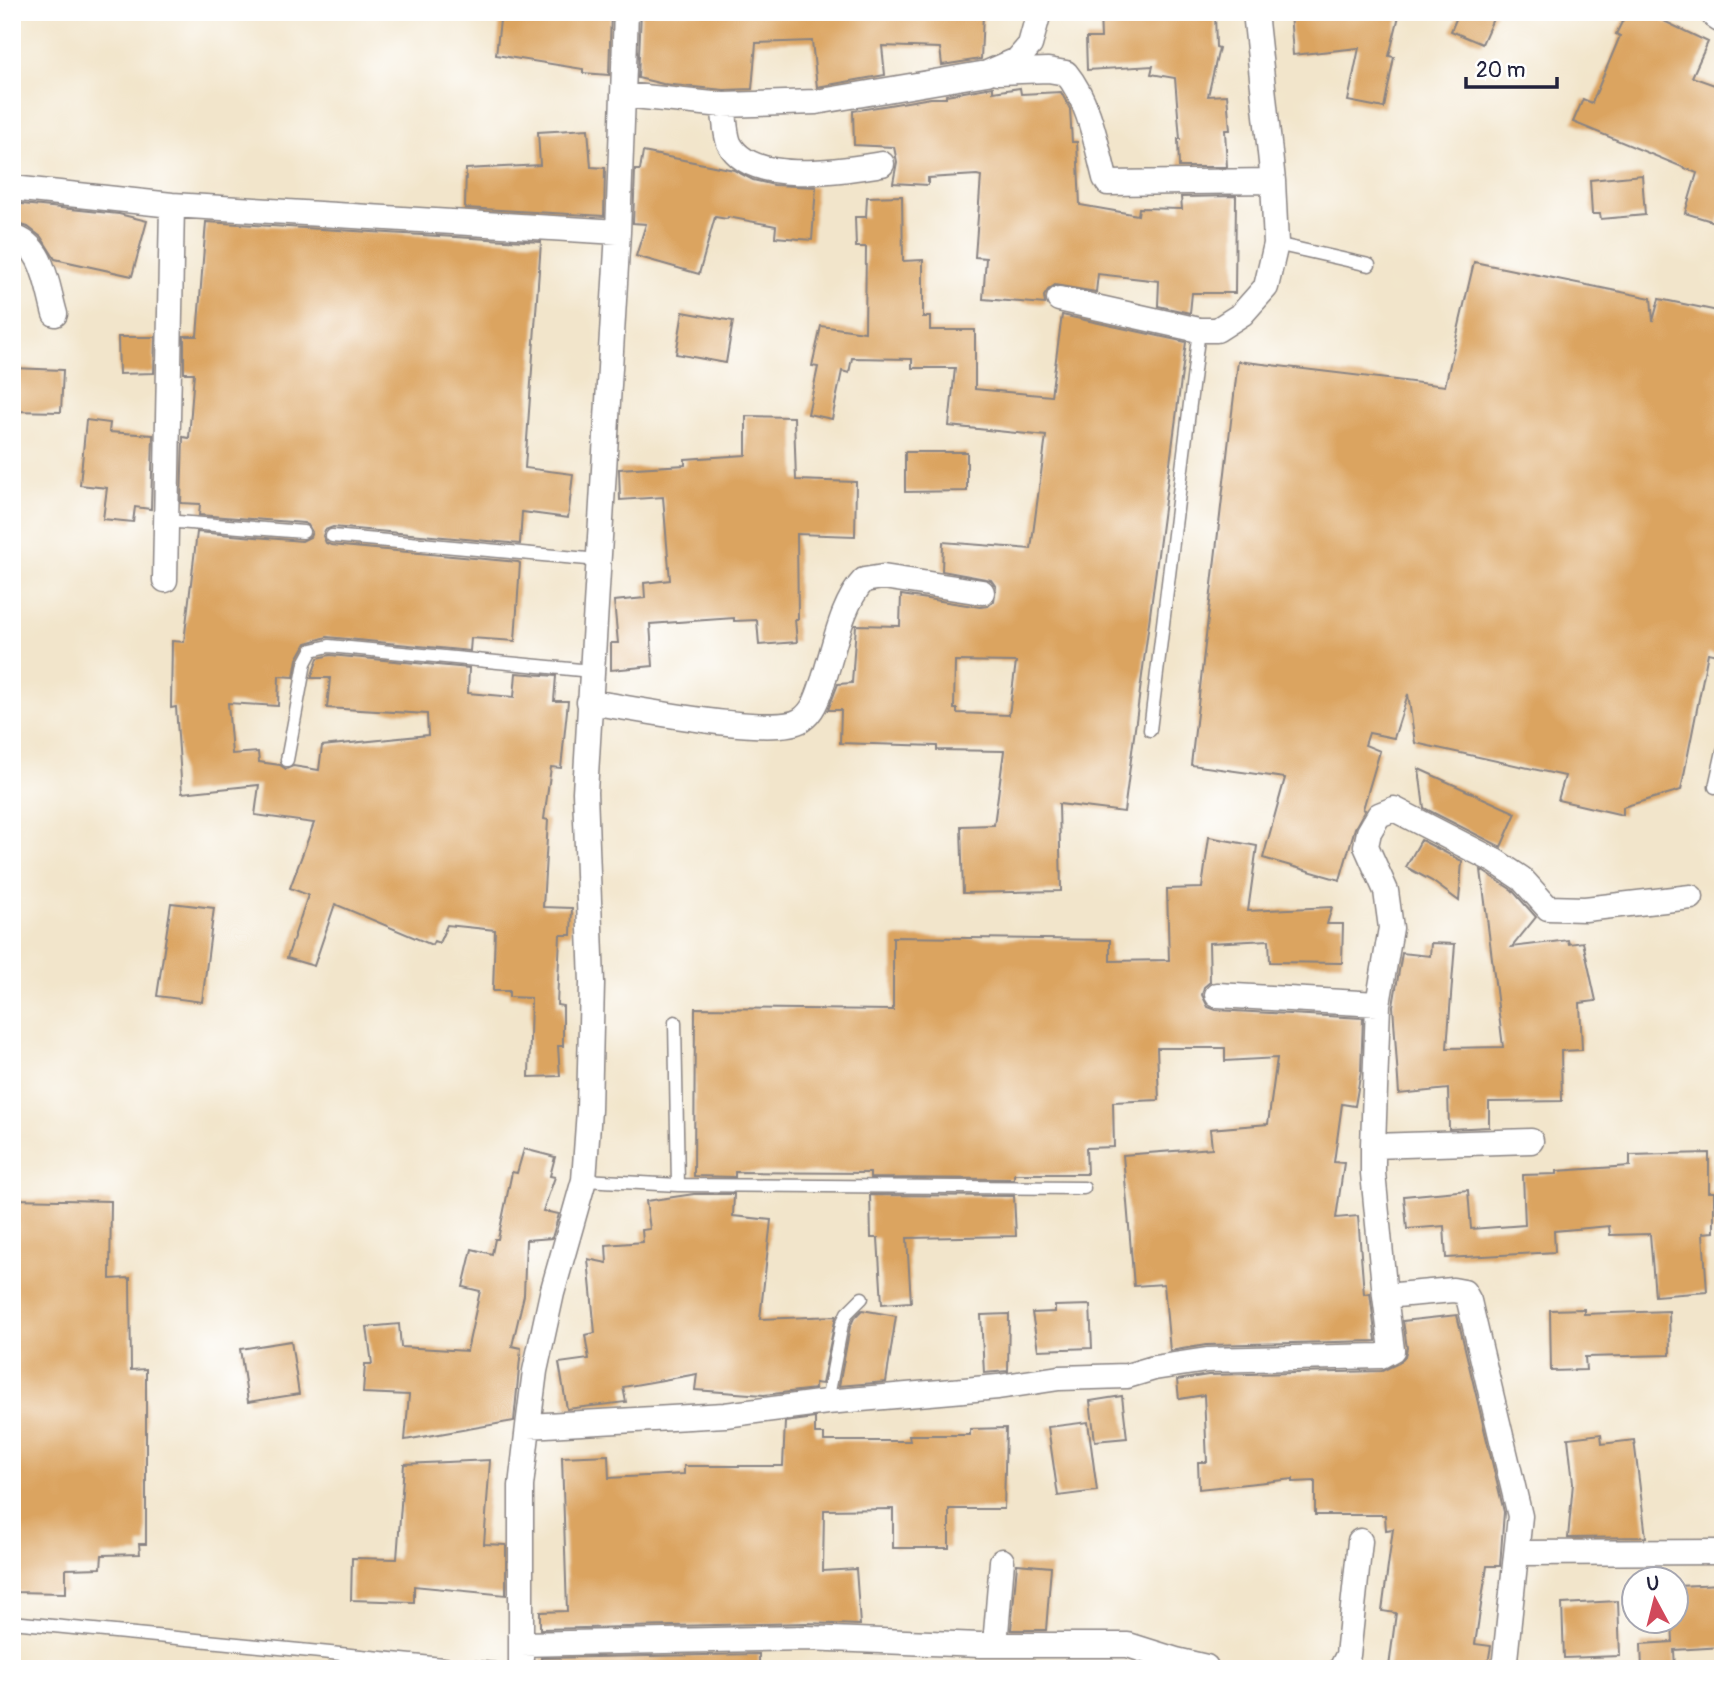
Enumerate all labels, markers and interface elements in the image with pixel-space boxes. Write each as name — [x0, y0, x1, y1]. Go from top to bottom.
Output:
scale bar — [1466, 46, 1556, 90]
text: 20 m — [1476, 57, 1525, 84]
north arrow — [1620, 1566, 1690, 1636]
text: U — [1645, 1571, 1661, 1597]

